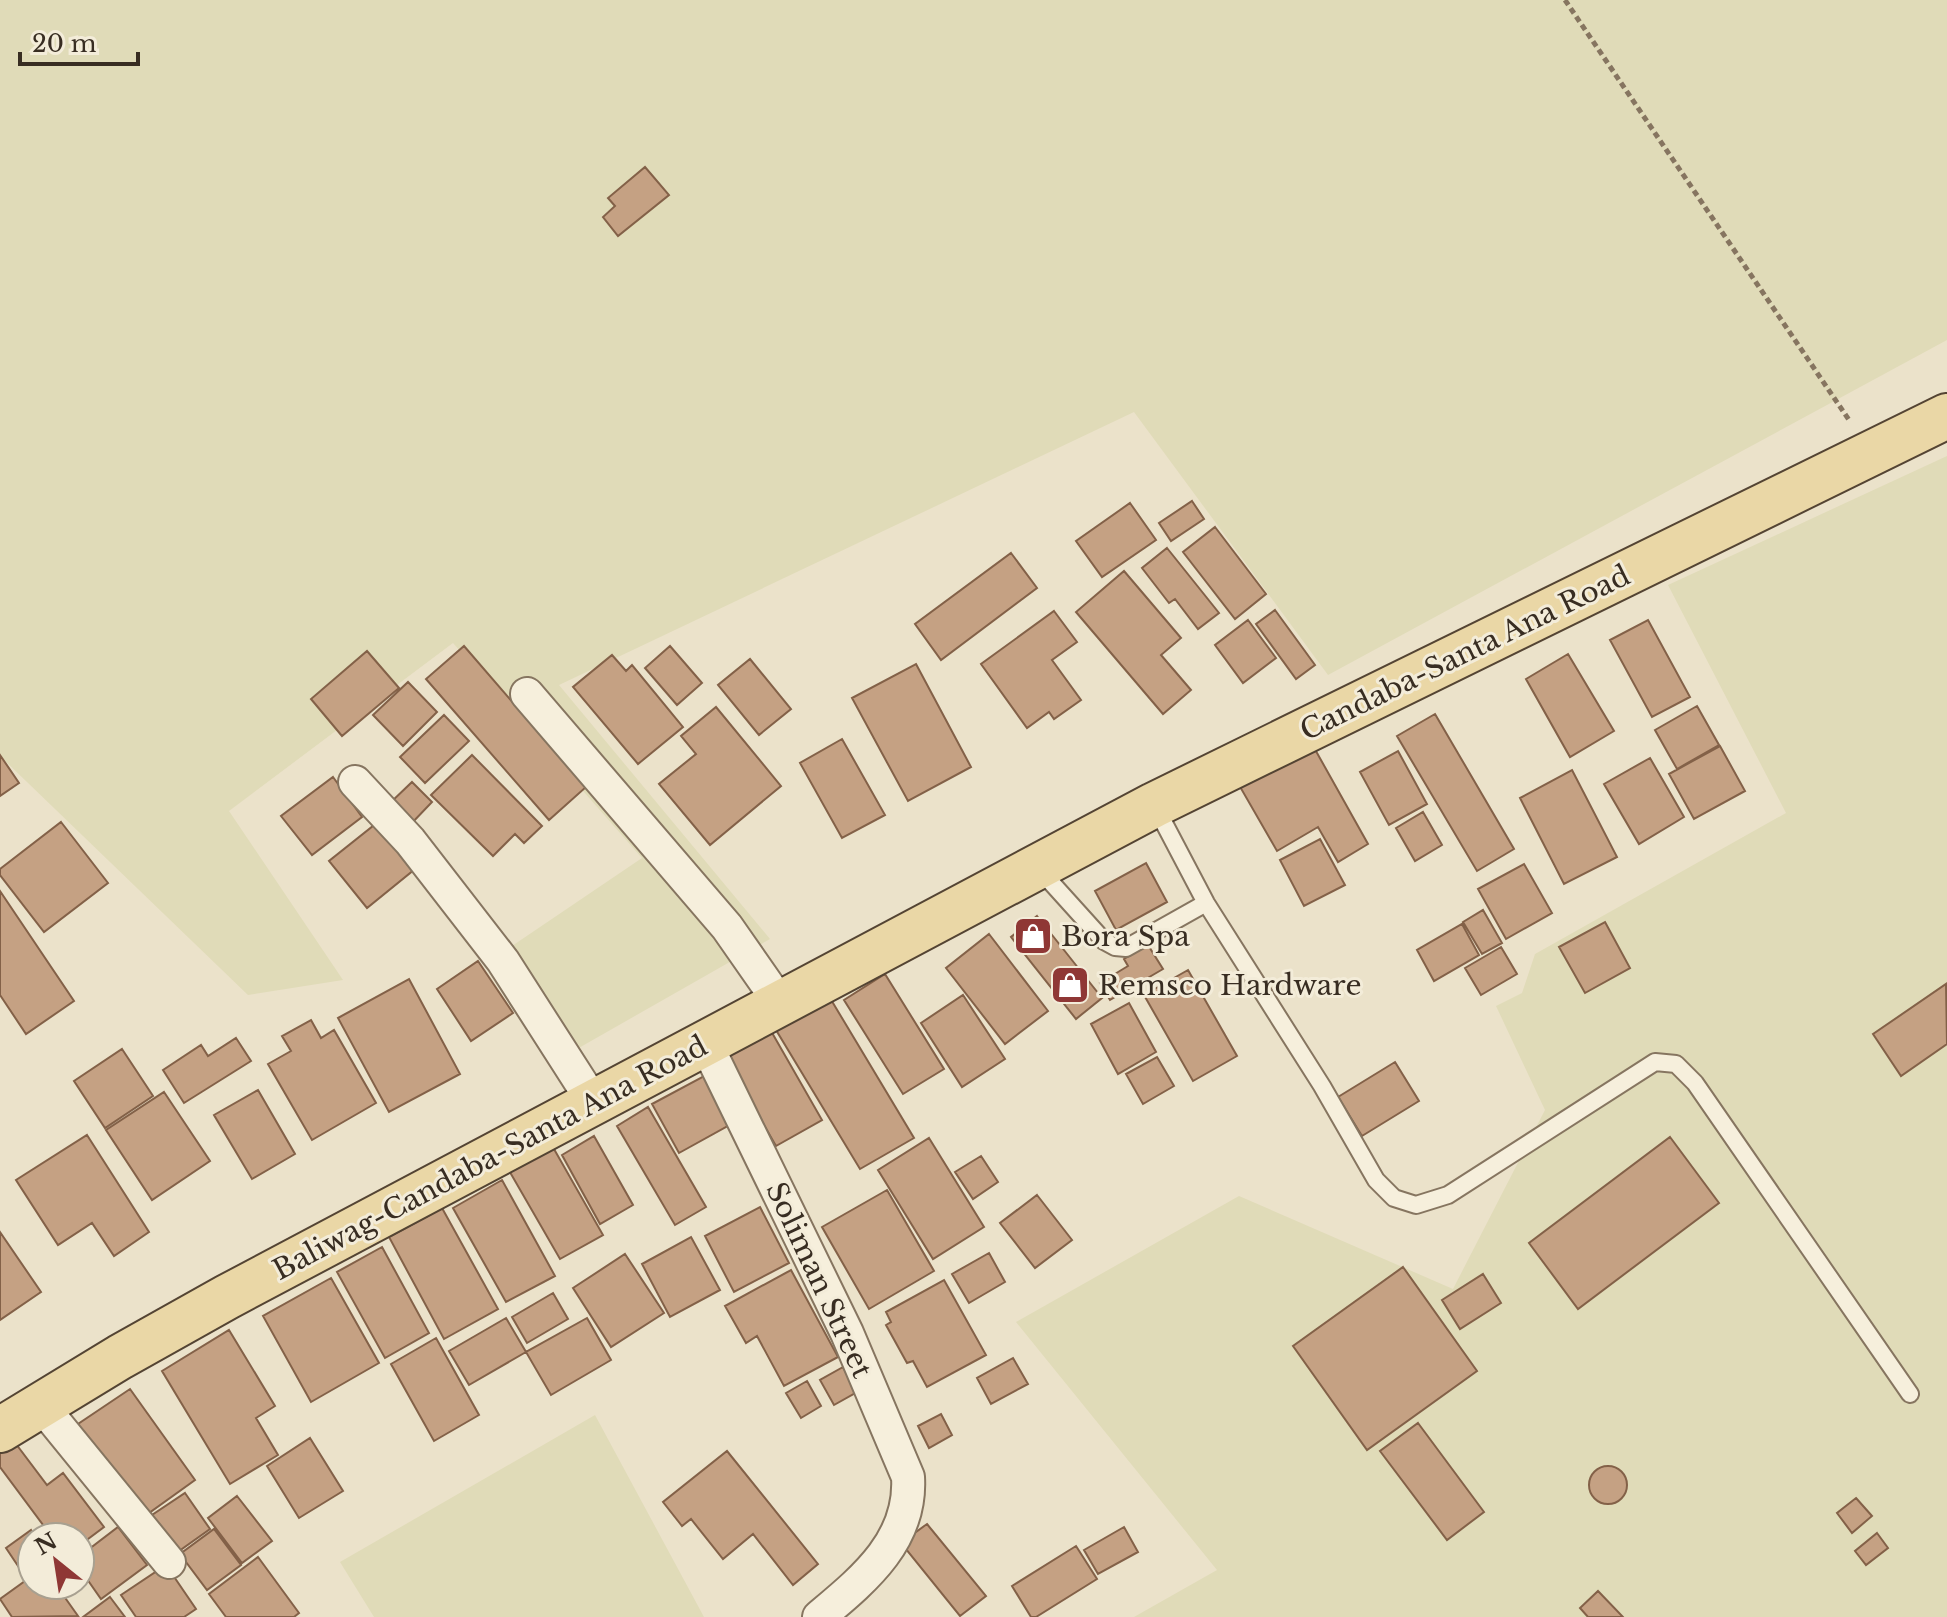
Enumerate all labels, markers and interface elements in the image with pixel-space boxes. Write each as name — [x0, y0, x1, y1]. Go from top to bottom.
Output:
scale bar — [20, 16, 138, 66]
text: 20 m — [32, 29, 97, 58]
street label: Candaba-Santa Ana Road — [1294, 558, 1636, 748]
shop icon: Bora Spa — [1012, 915, 1054, 957]
place label: Bora Spa — [1061, 919, 1190, 954]
shop icon: Remsco Hardware — [1049, 964, 1091, 1006]
place label: Remsco Hardware — [1098, 968, 1361, 1003]
street label: Baliwag-Candaba-Santa Ana Road — [267, 1028, 713, 1288]
street label: Soliman Street — [758, 1176, 880, 1384]
north arrow — [16, 1521, 96, 1601]
text: N — [31, 1527, 62, 1561]

